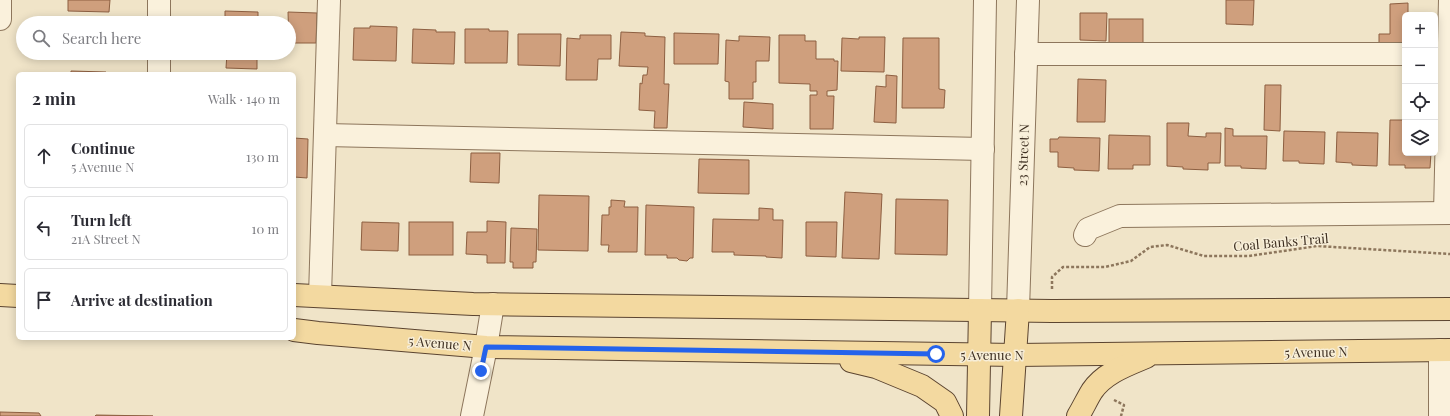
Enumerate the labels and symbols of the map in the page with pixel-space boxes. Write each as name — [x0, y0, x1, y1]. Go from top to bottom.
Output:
street label: 23 Street N — [1013, 123, 1032, 186]
street label: Coal Banks Trail — [1233, 229, 1330, 254]
street label: 5 Avenue N — [408, 331, 472, 354]
street label: 5 Avenue N — [1284, 342, 1348, 361]
route start — [927, 345, 945, 363]
street label: 5 Avenue N — [960, 346, 1024, 363]
route end — [472, 362, 490, 380]

